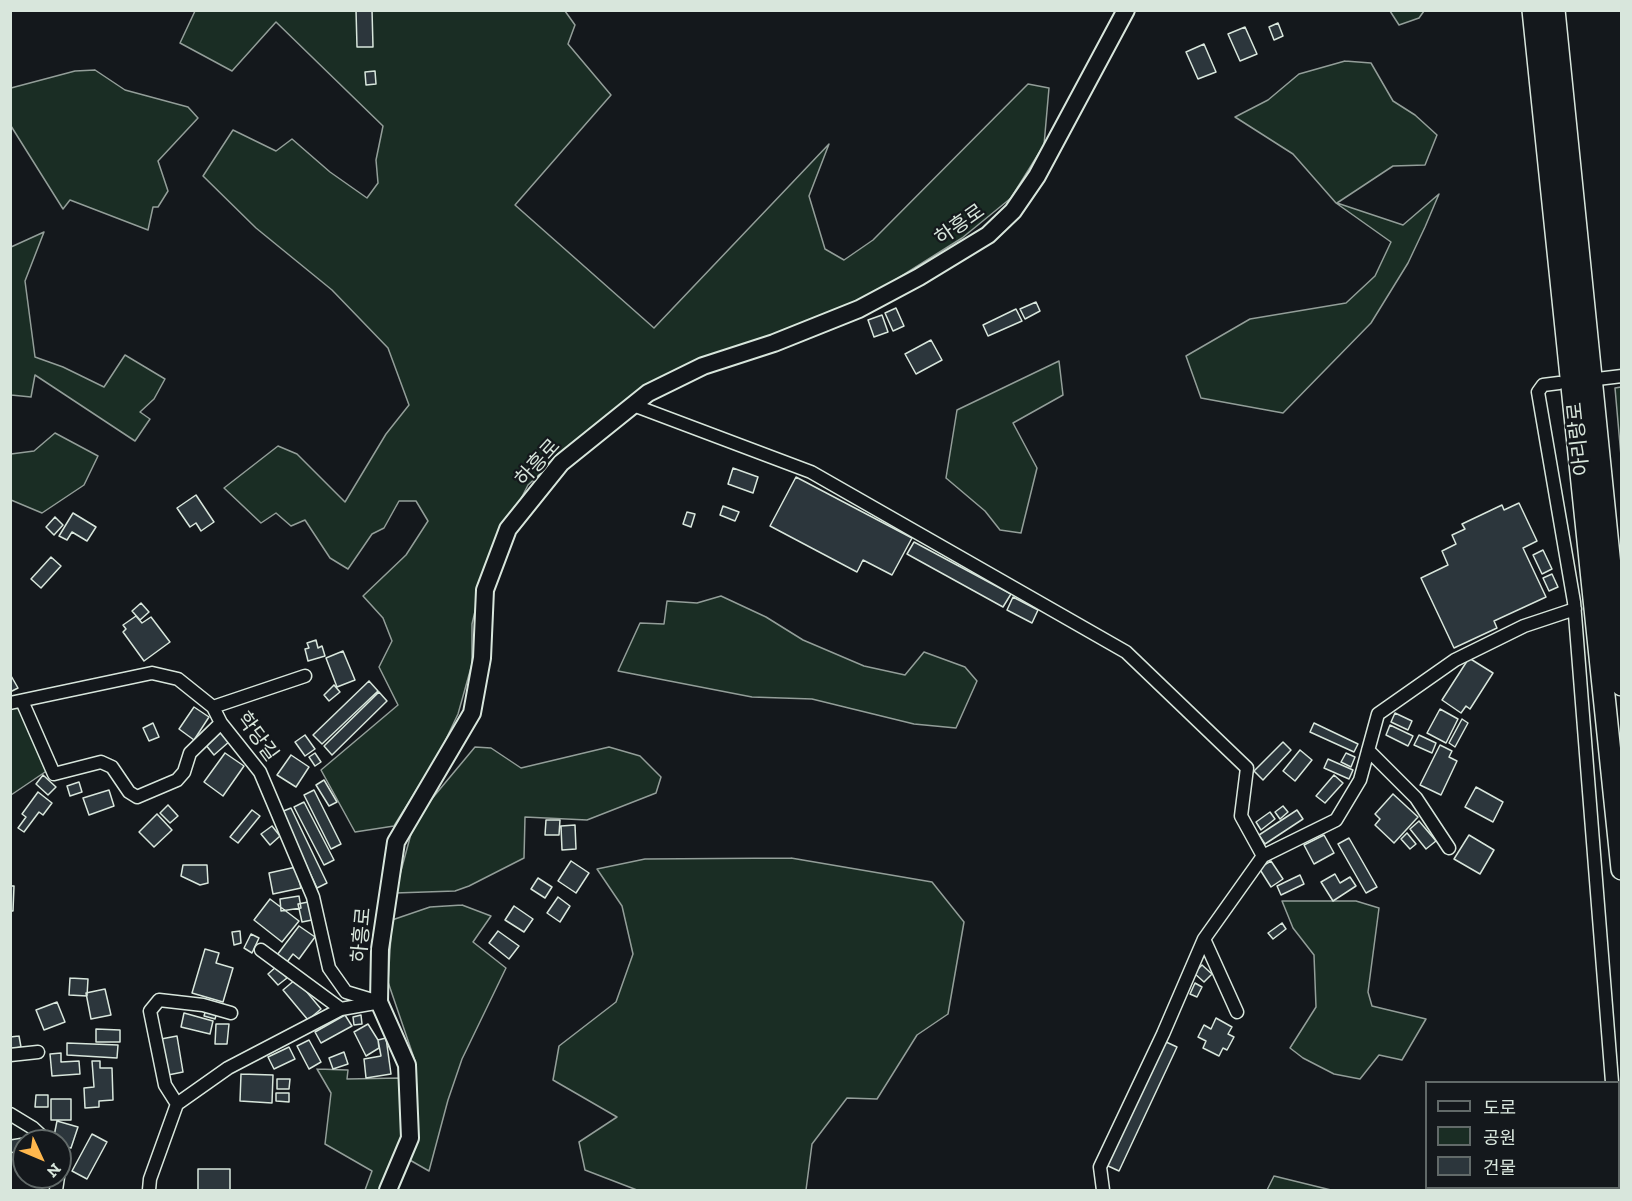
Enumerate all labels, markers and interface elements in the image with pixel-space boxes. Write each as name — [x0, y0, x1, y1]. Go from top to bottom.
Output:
street label: 하흥로 — [931, 199, 989, 251]
street label: 아리랑로 — [1563, 401, 1595, 477]
street label: 하흥로 — [511, 434, 565, 492]
street label: 학당길 — [231, 708, 283, 766]
street label: 하흥로 — [348, 906, 376, 964]
legend — [1425, 1081, 1620, 1189]
text: 도로 — [1483, 1097, 1516, 1119]
text: 공원 — [1483, 1127, 1516, 1149]
north arrow — [12, 1129, 72, 1189]
text: 건물 — [1483, 1157, 1516, 1179]
text: N — [43, 1159, 65, 1181]

